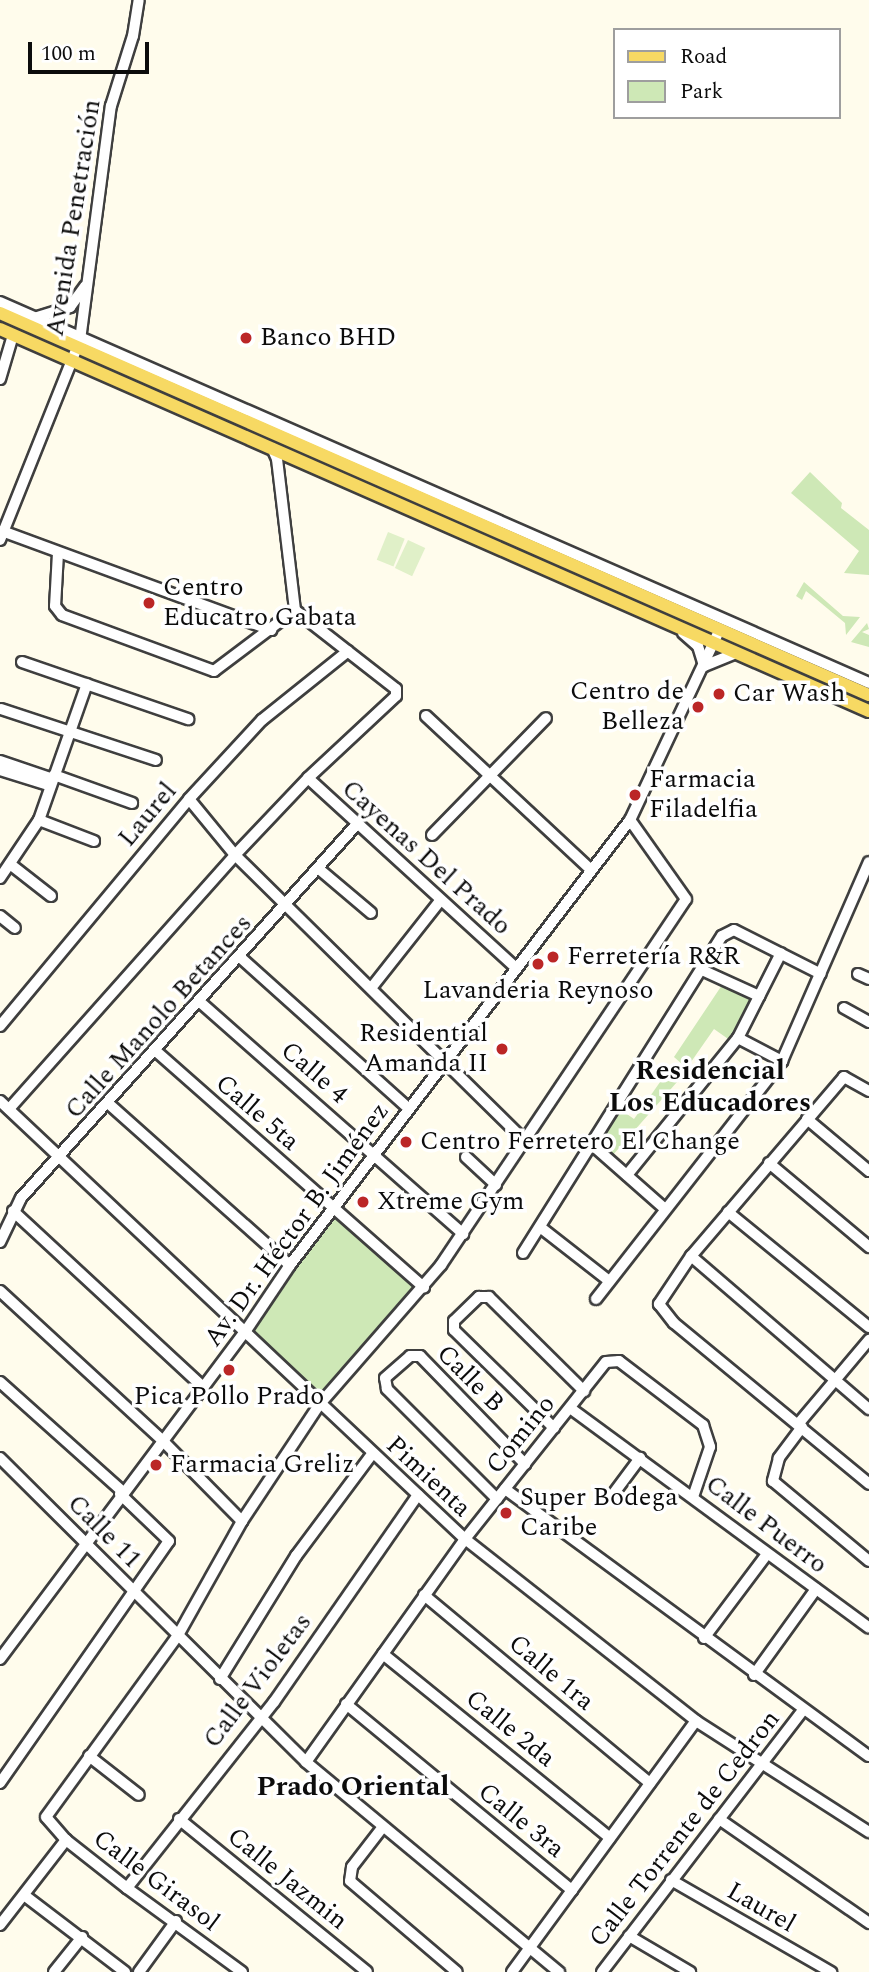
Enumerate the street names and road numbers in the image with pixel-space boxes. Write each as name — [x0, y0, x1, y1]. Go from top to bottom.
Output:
street label: Avenida Penetración — [40, 97, 108, 339]
street label: Cayenas Del Prado — [335, 774, 517, 942]
street label: Laurel — [112, 777, 184, 853]
street label: Calle Manolo Betances — [59, 908, 259, 1126]
street label: Calle 4 — [274, 1035, 354, 1111]
street label: Calle 5ta — [209, 1068, 305, 1158]
street label: Av. Dr. Héctor B. Jiménez — [198, 1097, 396, 1353]
street label: Calle B — [430, 1339, 510, 1419]
street label: Comino — [480, 1389, 562, 1481]
street label: Pimienta — [379, 1430, 477, 1524]
street label: Calle Puerro — [699, 1469, 833, 1581]
street label: Calle 11 — [61, 1489, 147, 1575]
street label: Calle Violetas — [197, 1607, 319, 1755]
street label: Calle 1ra — [502, 1628, 600, 1718]
street label: Calle 2da — [459, 1683, 561, 1775]
street label: Calle Torrente de Cedron — [583, 1704, 787, 1954]
street label: Calle 3ra — [471, 1777, 571, 1865]
street label: Calle Jazmin — [221, 1821, 353, 1937]
street label: Calle Girasol — [87, 1823, 225, 1939]
street label: Laurel — [721, 1876, 801, 1940]

